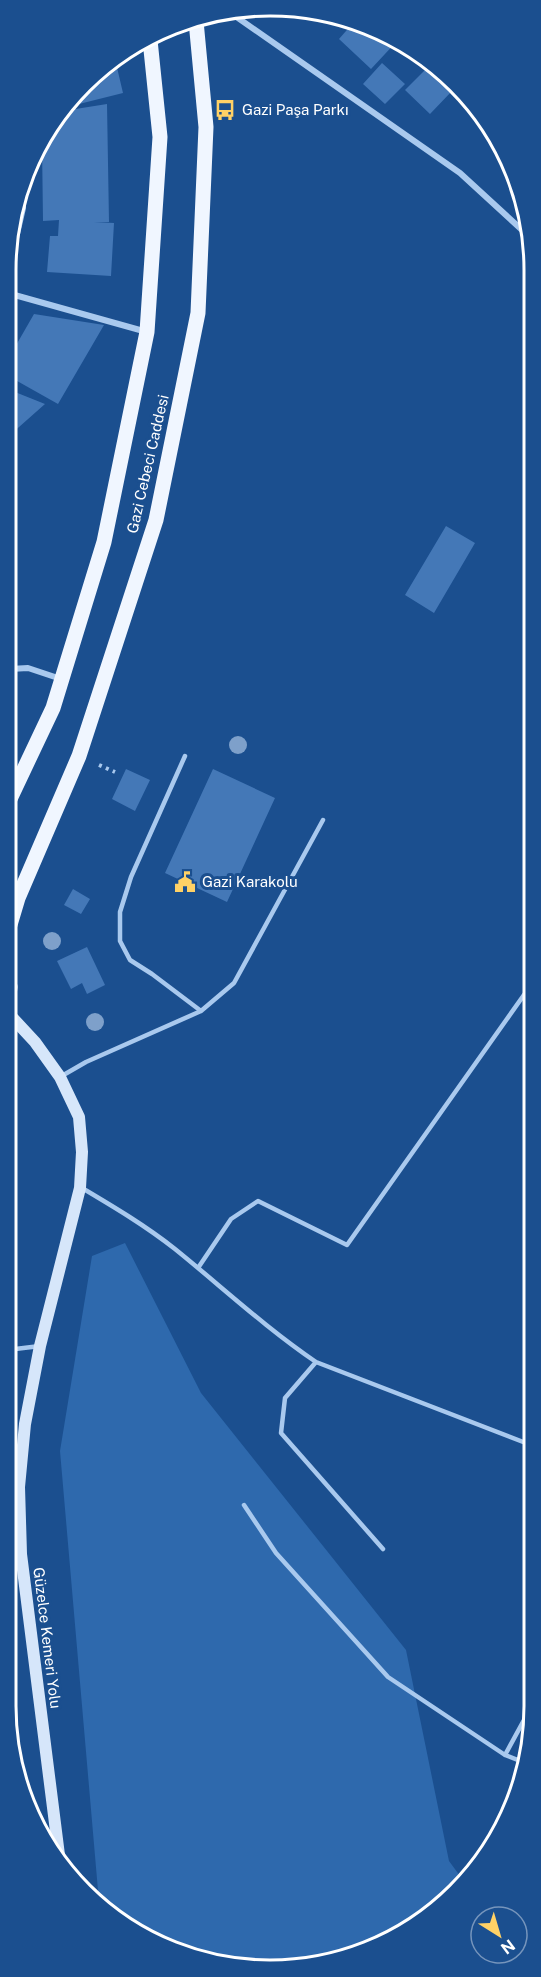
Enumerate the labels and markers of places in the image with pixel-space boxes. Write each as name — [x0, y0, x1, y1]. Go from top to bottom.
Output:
bus stop icon: Gazi Paşa Parkı — [213, 98, 237, 122]
place label: Gazi Paşa Parkı — [242, 101, 349, 118]
public building icon: Gazi Karakolu — [173, 870, 197, 894]
place label: Gazi Karakolu — [202, 873, 298, 890]

